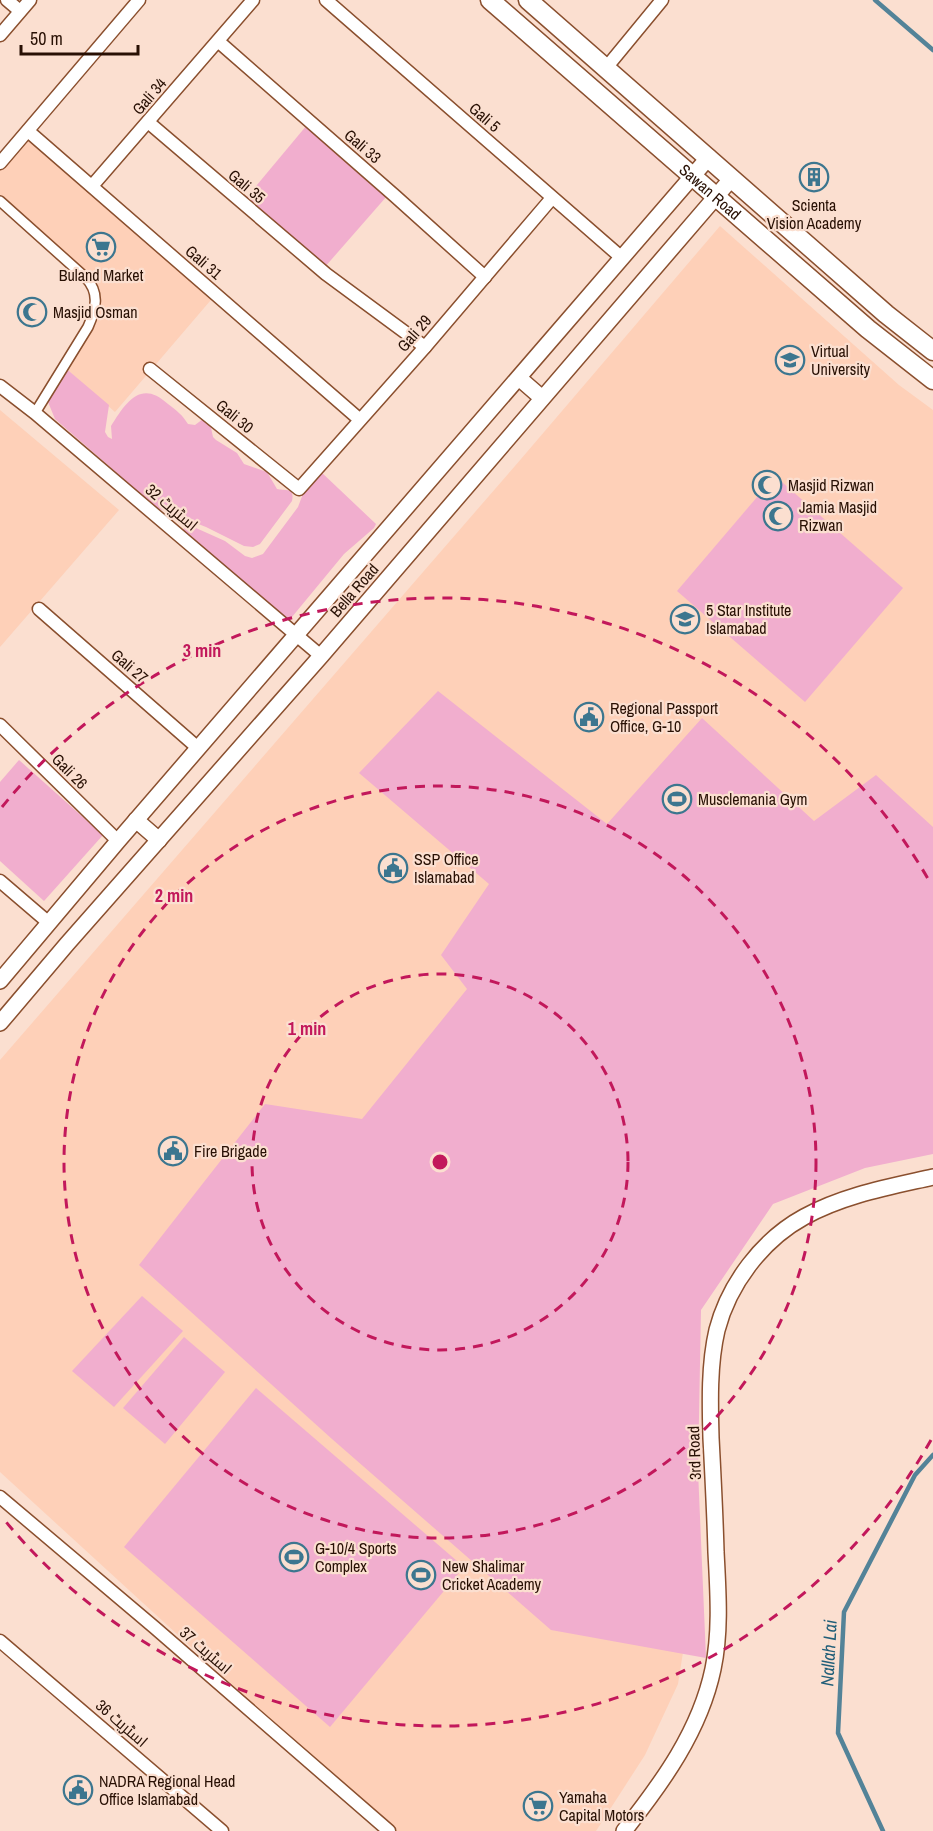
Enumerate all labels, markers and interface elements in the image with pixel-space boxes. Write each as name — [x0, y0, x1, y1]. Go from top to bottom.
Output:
scale bar — [21, 18, 138, 56]
text: 50 m — [30, 26, 63, 51]
street label: Gali 34 — [127, 73, 171, 119]
street label: Gali 5 — [465, 97, 505, 137]
street label: Gali 33 — [340, 124, 386, 168]
street label: Sawan Road — [675, 159, 746, 225]
building icon: Scienta Vision Academy — [798, 161, 830, 193]
street label: Gali 35 — [224, 164, 270, 208]
place label: Scienta Vision Academy — [767, 194, 862, 234]
supermarket icon: Buland Market — [85, 231, 117, 263]
street label: Gali 31 — [181, 240, 228, 285]
place label: Buland Market — [59, 264, 144, 286]
mosque icon: Masjid Osman — [16, 296, 48, 328]
place label: Masjid Osman — [53, 301, 138, 323]
street label: Gali 29 — [392, 310, 436, 356]
place label: Virtual University — [811, 340, 870, 380]
school or university icon: Virtual University — [774, 344, 806, 376]
street label: Gali 30 — [212, 394, 258, 438]
mosque icon: Masjid Rizwan — [751, 469, 783, 501]
place label: Masjid Rizwan — [788, 474, 874, 496]
street label: اسٹریٹ 32 — [141, 478, 203, 536]
place label: Jamia Masjid Rizwan — [799, 496, 877, 536]
mosque icon: Jamia Masjid Rizwan — [762, 500, 794, 532]
street label: Bella Road — [325, 559, 383, 621]
place label: 5 Star Institute Islamabad — [706, 599, 791, 639]
school or university icon: 5 Star Institute Islamabad — [669, 603, 701, 635]
text: 3 min — [183, 638, 221, 663]
street label: Gali 27 — [107, 644, 153, 688]
place label: Regional Passport Office, G-10 — [610, 697, 718, 737]
public building icon: Regional Passport Office, G-10 — [573, 701, 605, 733]
street label: Gali 26 — [47, 748, 93, 794]
sports icon: Musclemania Gym — [661, 783, 693, 815]
place label: Musclemania Gym — [698, 788, 807, 810]
place label: SSP Office Islamabad — [414, 848, 478, 888]
public building icon: SSP Office Islamabad — [377, 852, 409, 884]
text: 2 min — [155, 883, 193, 908]
text: 1 min — [288, 1016, 326, 1041]
public building icon: Fire Brigade — [157, 1135, 189, 1167]
place label: Fire Brigade — [194, 1140, 267, 1162]
centre of rings — [430, 1152, 450, 1172]
street label: 3rd Road — [682, 1426, 706, 1480]
place label: G-10/4 Sports Complex — [315, 1537, 397, 1577]
sports icon: G-10/4 Sports Complex — [278, 1541, 310, 1573]
place label: New Shalimar Cricket Academy — [442, 1555, 542, 1595]
sports icon: New Shalimar Cricket Academy — [405, 1559, 437, 1591]
water label: Nallah Lai — [814, 1619, 843, 1687]
street label: اسٹریٹ 37 — [175, 1621, 237, 1679]
street label: اسٹریٹ 36 — [91, 1694, 153, 1752]
place label: NADRA Regional Head Office Islamabad — [99, 1770, 235, 1810]
public building icon: NADRA Regional Head Office Islamabad — [62, 1774, 94, 1806]
place label: Yamaha Capital Motors — [559, 1786, 644, 1826]
supermarket icon: Yamaha Capital Motors — [522, 1790, 554, 1822]

